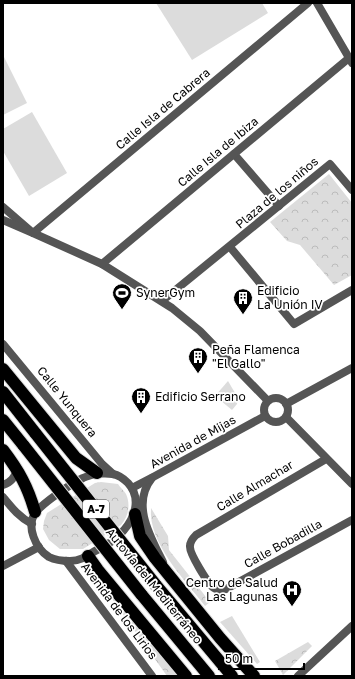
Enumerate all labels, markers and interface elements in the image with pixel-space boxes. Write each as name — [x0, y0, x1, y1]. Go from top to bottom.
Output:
street label: Calle Isla de Cabrera — [112, 65, 213, 153]
street label: Calle Isla de Ibiza — [174, 113, 261, 190]
street label: Plaza de los niños — [232, 154, 321, 232]
sports icon: SynerGym — [111, 282, 133, 310]
place label: Edificio La Unión IV — [257, 283, 323, 312]
place label: SynerGym — [136, 285, 195, 300]
building icon: Edificio La Unión IV — [232, 287, 254, 315]
place label: Peña Flamenca "El Gallo" — [212, 342, 300, 371]
building icon: Peña Flamenca "El Gallo" — [187, 346, 209, 374]
street label: Calle Yunquera — [34, 363, 101, 440]
building icon: Edificio Serrano — [130, 386, 152, 414]
place label: Edificio Serrano — [155, 389, 246, 404]
street label: Avenida de Mijas — [147, 412, 238, 471]
street label: Calle Almachar — [214, 457, 296, 514]
road number: A-7 — [83, 500, 109, 518]
street label: Calle Bobadilla — [241, 516, 324, 571]
street label: Autovía del Mediterráneo — [103, 525, 206, 647]
street label: Avenida de los Lirios — [78, 559, 161, 662]
place label: Centro de Salud Las Lagunas — [186, 575, 278, 604]
hospital icon: Centro de Salud Las Lagunas — [281, 579, 303, 607]
scale bar — [219, 645, 304, 671]
text: 50 m — [225, 651, 253, 666]

